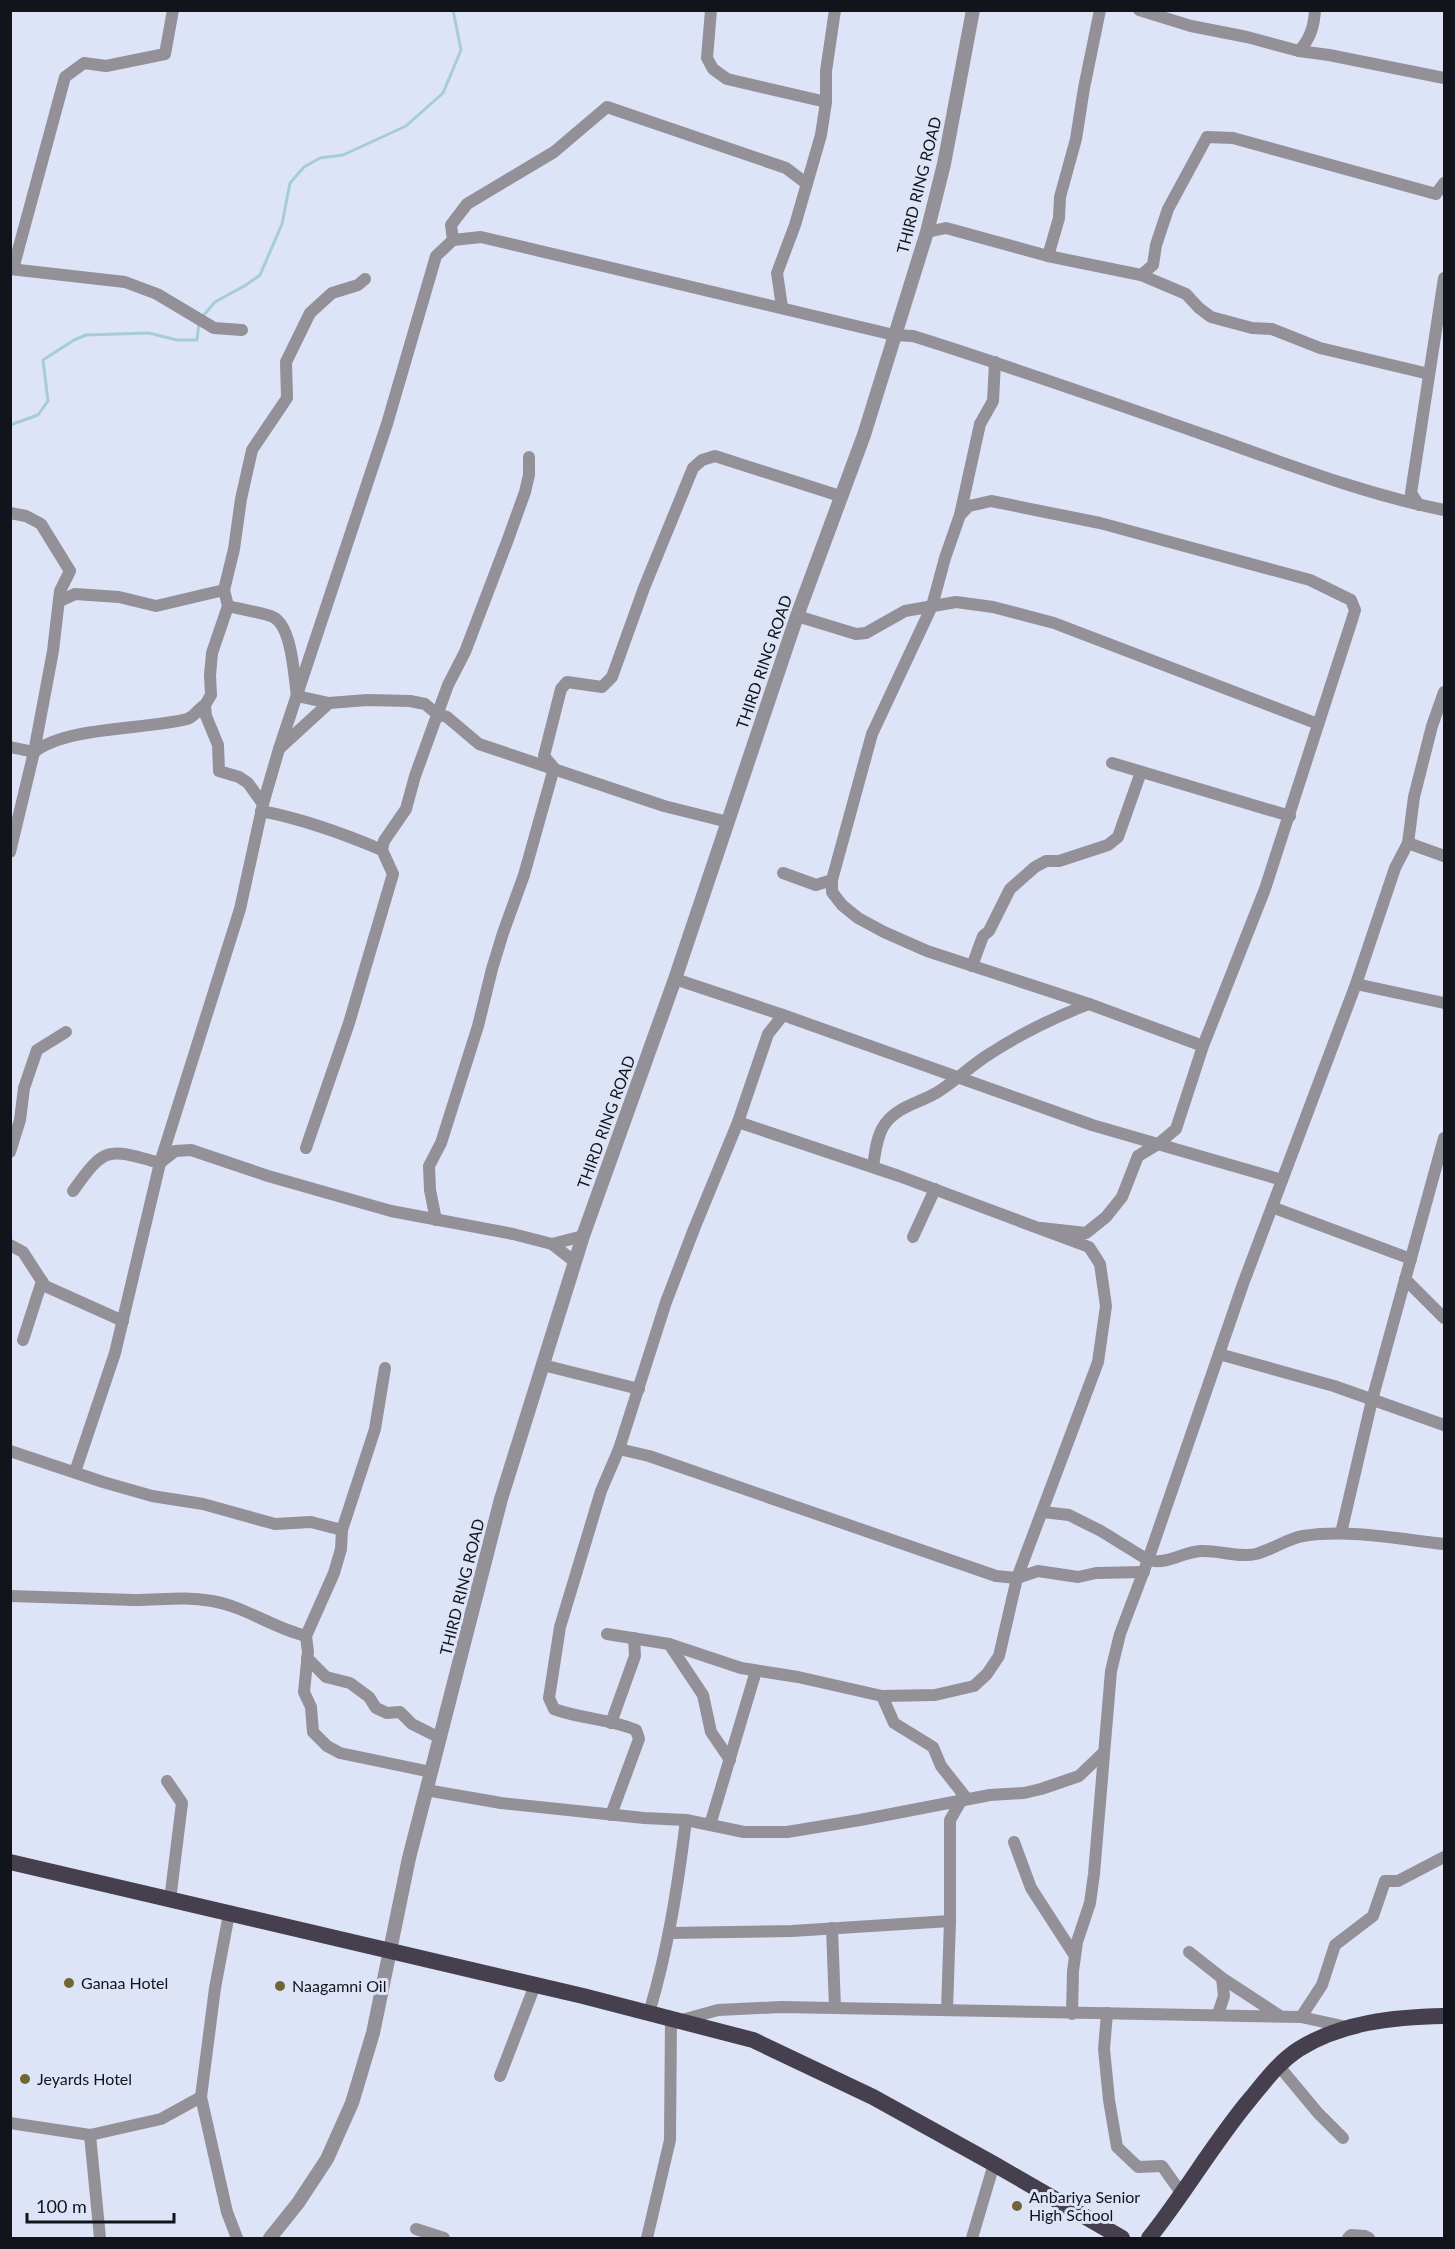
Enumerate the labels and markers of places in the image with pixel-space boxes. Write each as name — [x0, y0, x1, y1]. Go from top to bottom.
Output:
place label: Ganaa Hotel — [81, 1973, 168, 1992]
marker: Ganaa Hotel — [62, 1976, 76, 1990]
place label: Naagamni Oil — [292, 1976, 386, 1995]
marker: Naagamni Oil — [273, 1979, 287, 1993]
place label: Jeyards Hotel — [37, 2069, 132, 2088]
marker: Jeyards Hotel — [18, 2072, 32, 2086]
place label: Anbariya Senior High School — [1029, 2187, 1140, 2224]
marker: Anbariya Senior High School — [1010, 2199, 1024, 2213]

